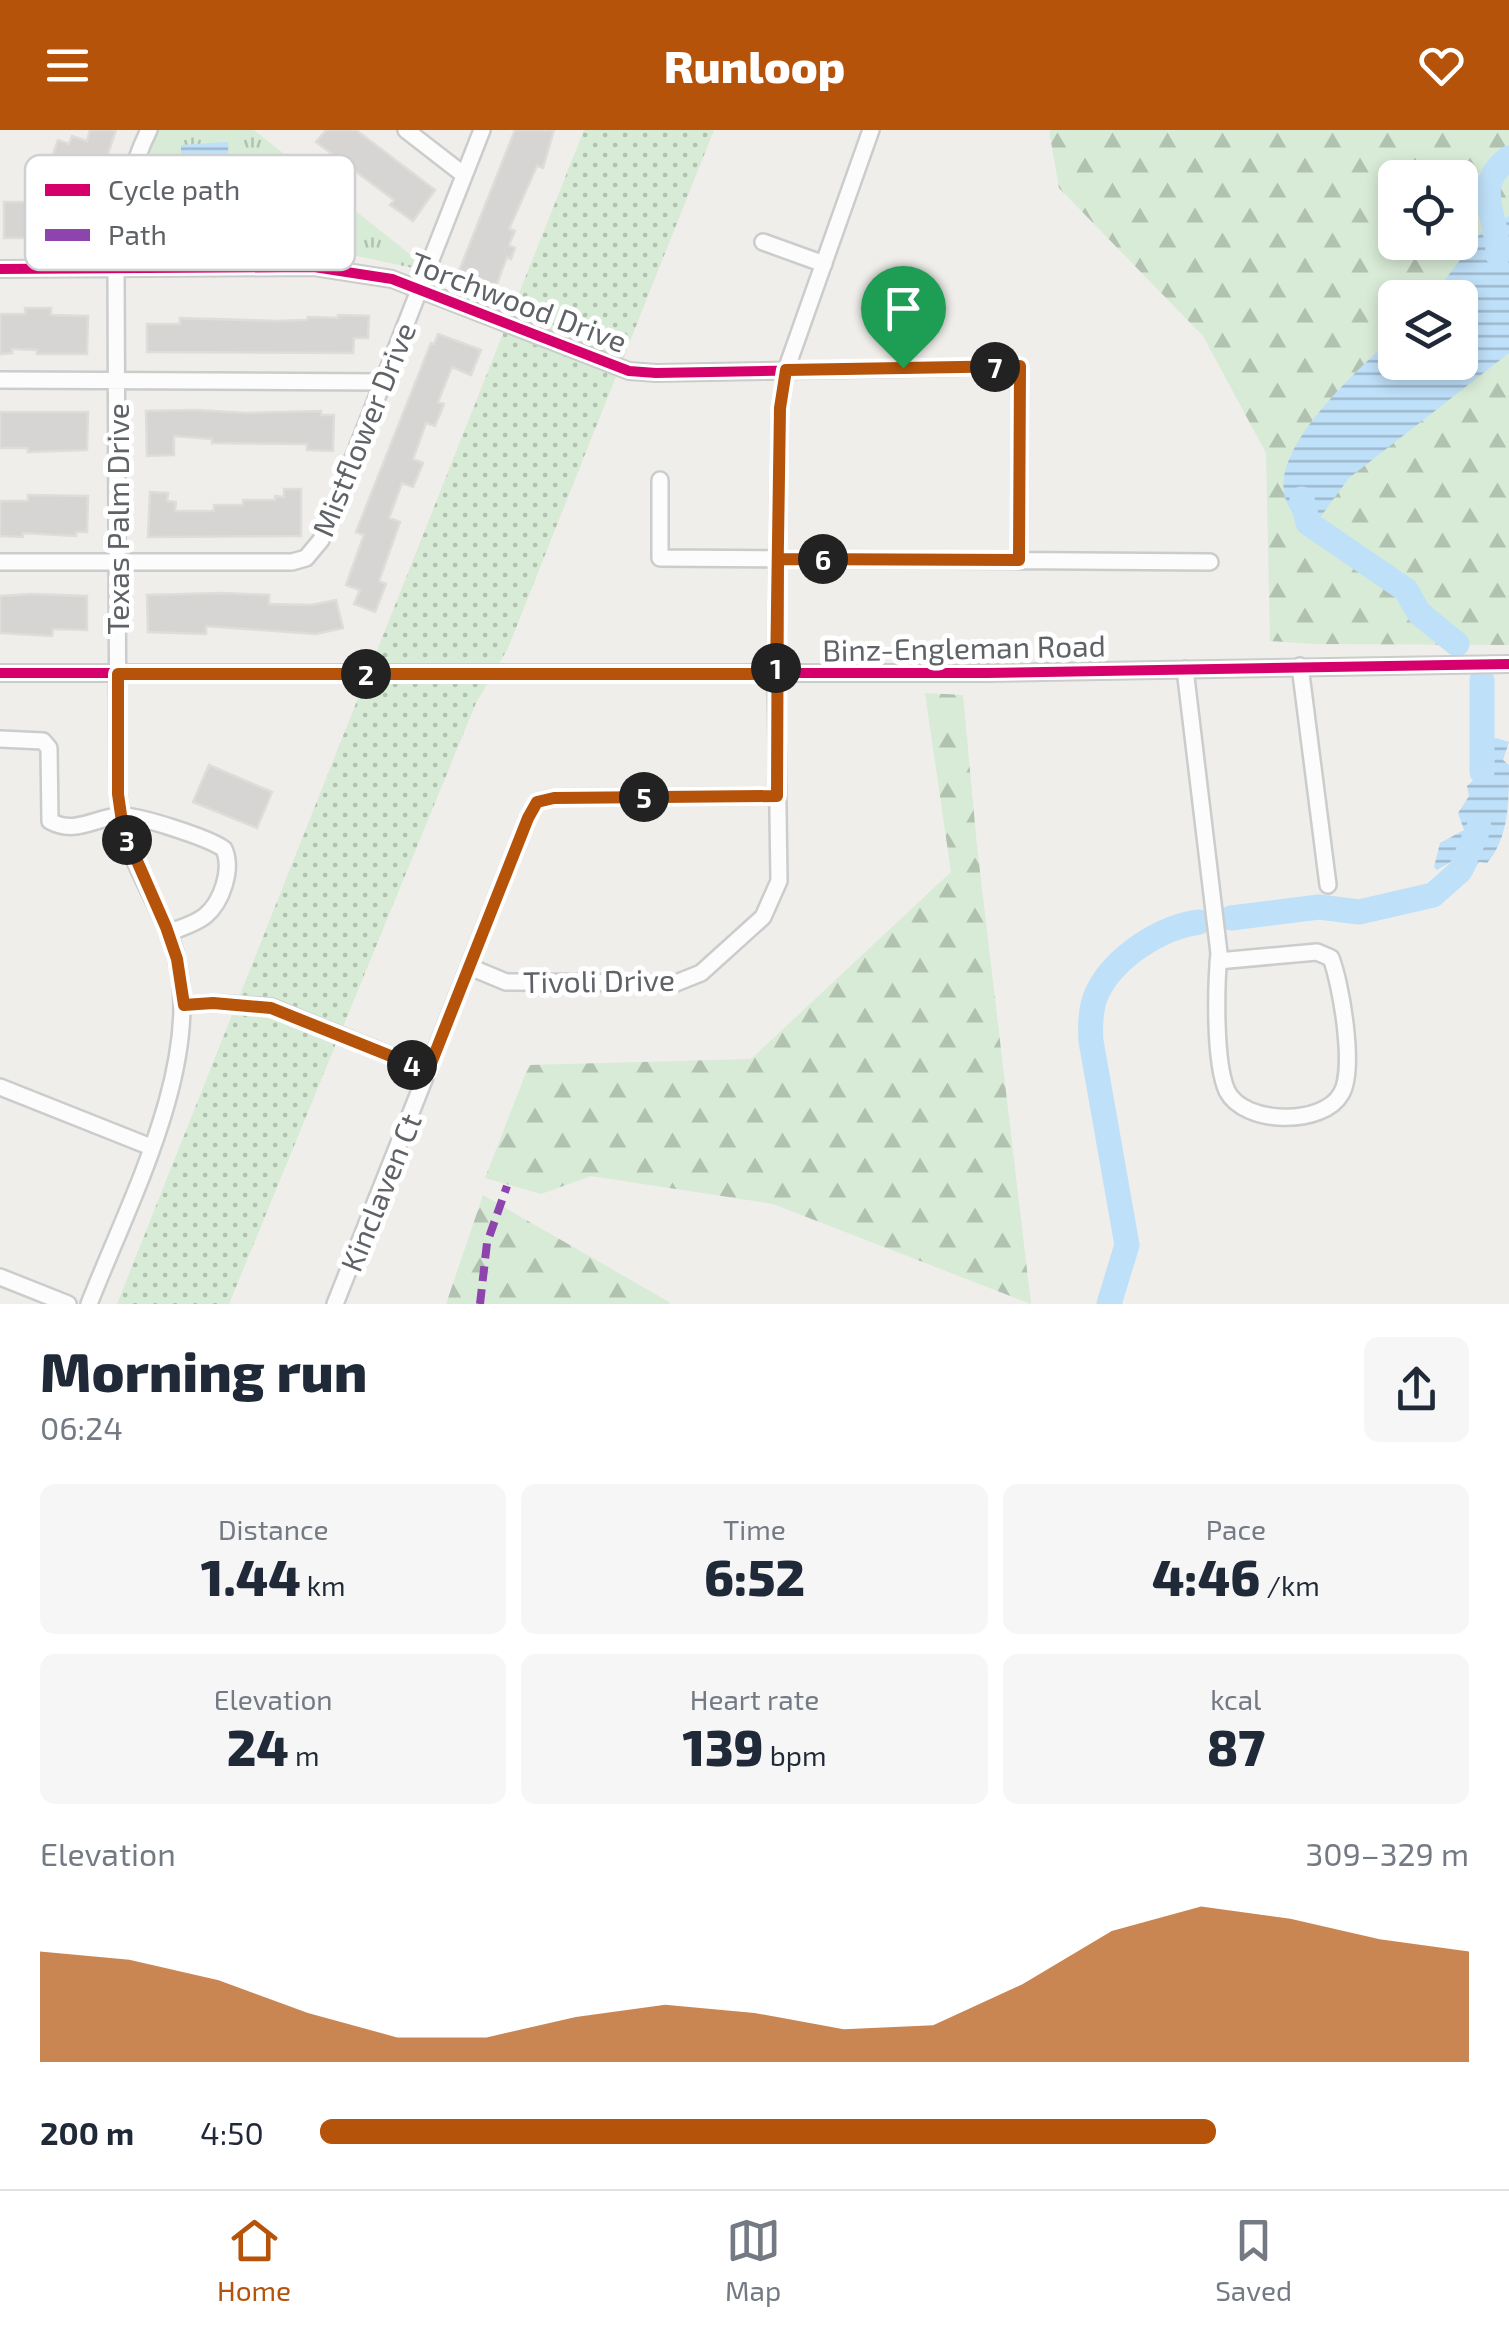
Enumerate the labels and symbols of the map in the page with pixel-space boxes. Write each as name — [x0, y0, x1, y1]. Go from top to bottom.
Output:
legend — [25, 155, 355, 270]
text: Cycle path — [108, 172, 240, 206]
text: Path — [108, 217, 167, 251]
street label: Torchwood Drive — [406, 243, 632, 359]
pin — [861, 266, 946, 369]
street label: Mistflower Drive — [304, 317, 422, 541]
pin: 7 — [970, 342, 1020, 392]
street label: Texas Palm Drive — [99, 403, 135, 635]
pin: 6 — [798, 534, 848, 584]
street label: Binz-Engleman Road — [822, 627, 1106, 667]
pin: 1 — [751, 643, 801, 693]
pin: 2 — [341, 649, 391, 699]
pin: 5 — [619, 772, 669, 822]
pin: 3 — [102, 815, 152, 865]
street label: Tivoli Drive — [523, 961, 675, 999]
pin: 4 — [387, 1040, 437, 1090]
street label: Kinclaven Ct — [332, 1108, 428, 1276]

